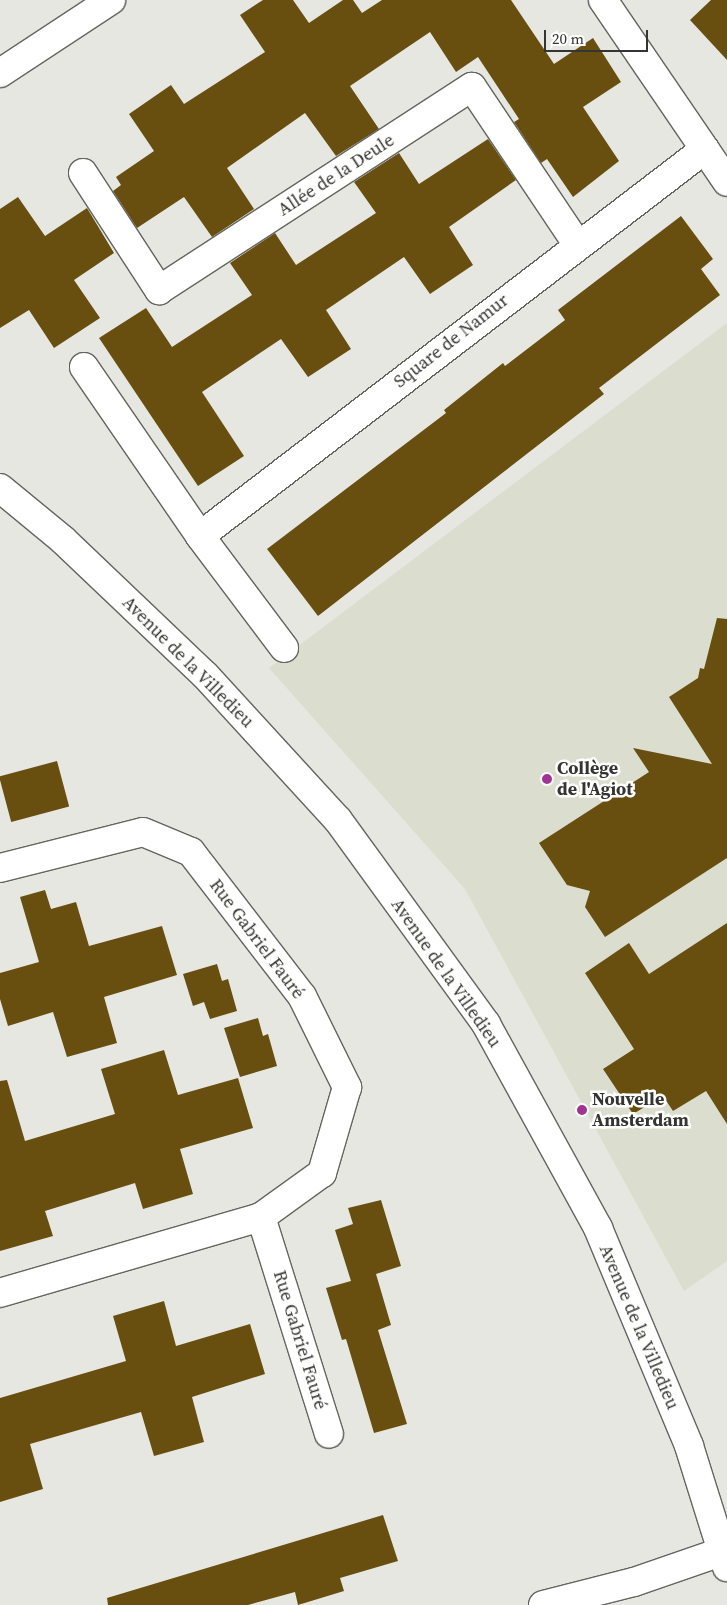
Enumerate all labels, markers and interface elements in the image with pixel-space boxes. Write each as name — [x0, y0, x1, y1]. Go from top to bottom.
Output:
scale bar — [547, 20, 651, 52]
text: 20 m — [552, 28, 584, 49]
street label: Allée de la Deule — [274, 129, 398, 221]
street label: Square de Namur — [389, 290, 513, 392]
street label: Avenue de la Villedieu — [118, 592, 258, 732]
place label: Collège de l'Agiot — [557, 758, 633, 801]
marker: Collège de l'Agiot — [541, 773, 553, 785]
street label: Rue Gabriel Fauré — [205, 875, 309, 1003]
street label: Avenue de la Villedieu — [386, 894, 506, 1052]
place label: Nouvelle Amsterdam — [592, 1089, 689, 1132]
marker: Nouvelle Amsterdam — [576, 1104, 588, 1116]
street label: Avenue de la Villedieu — [594, 1241, 684, 1413]
street label: Rue Gabriel Fauré — [269, 1268, 331, 1412]

